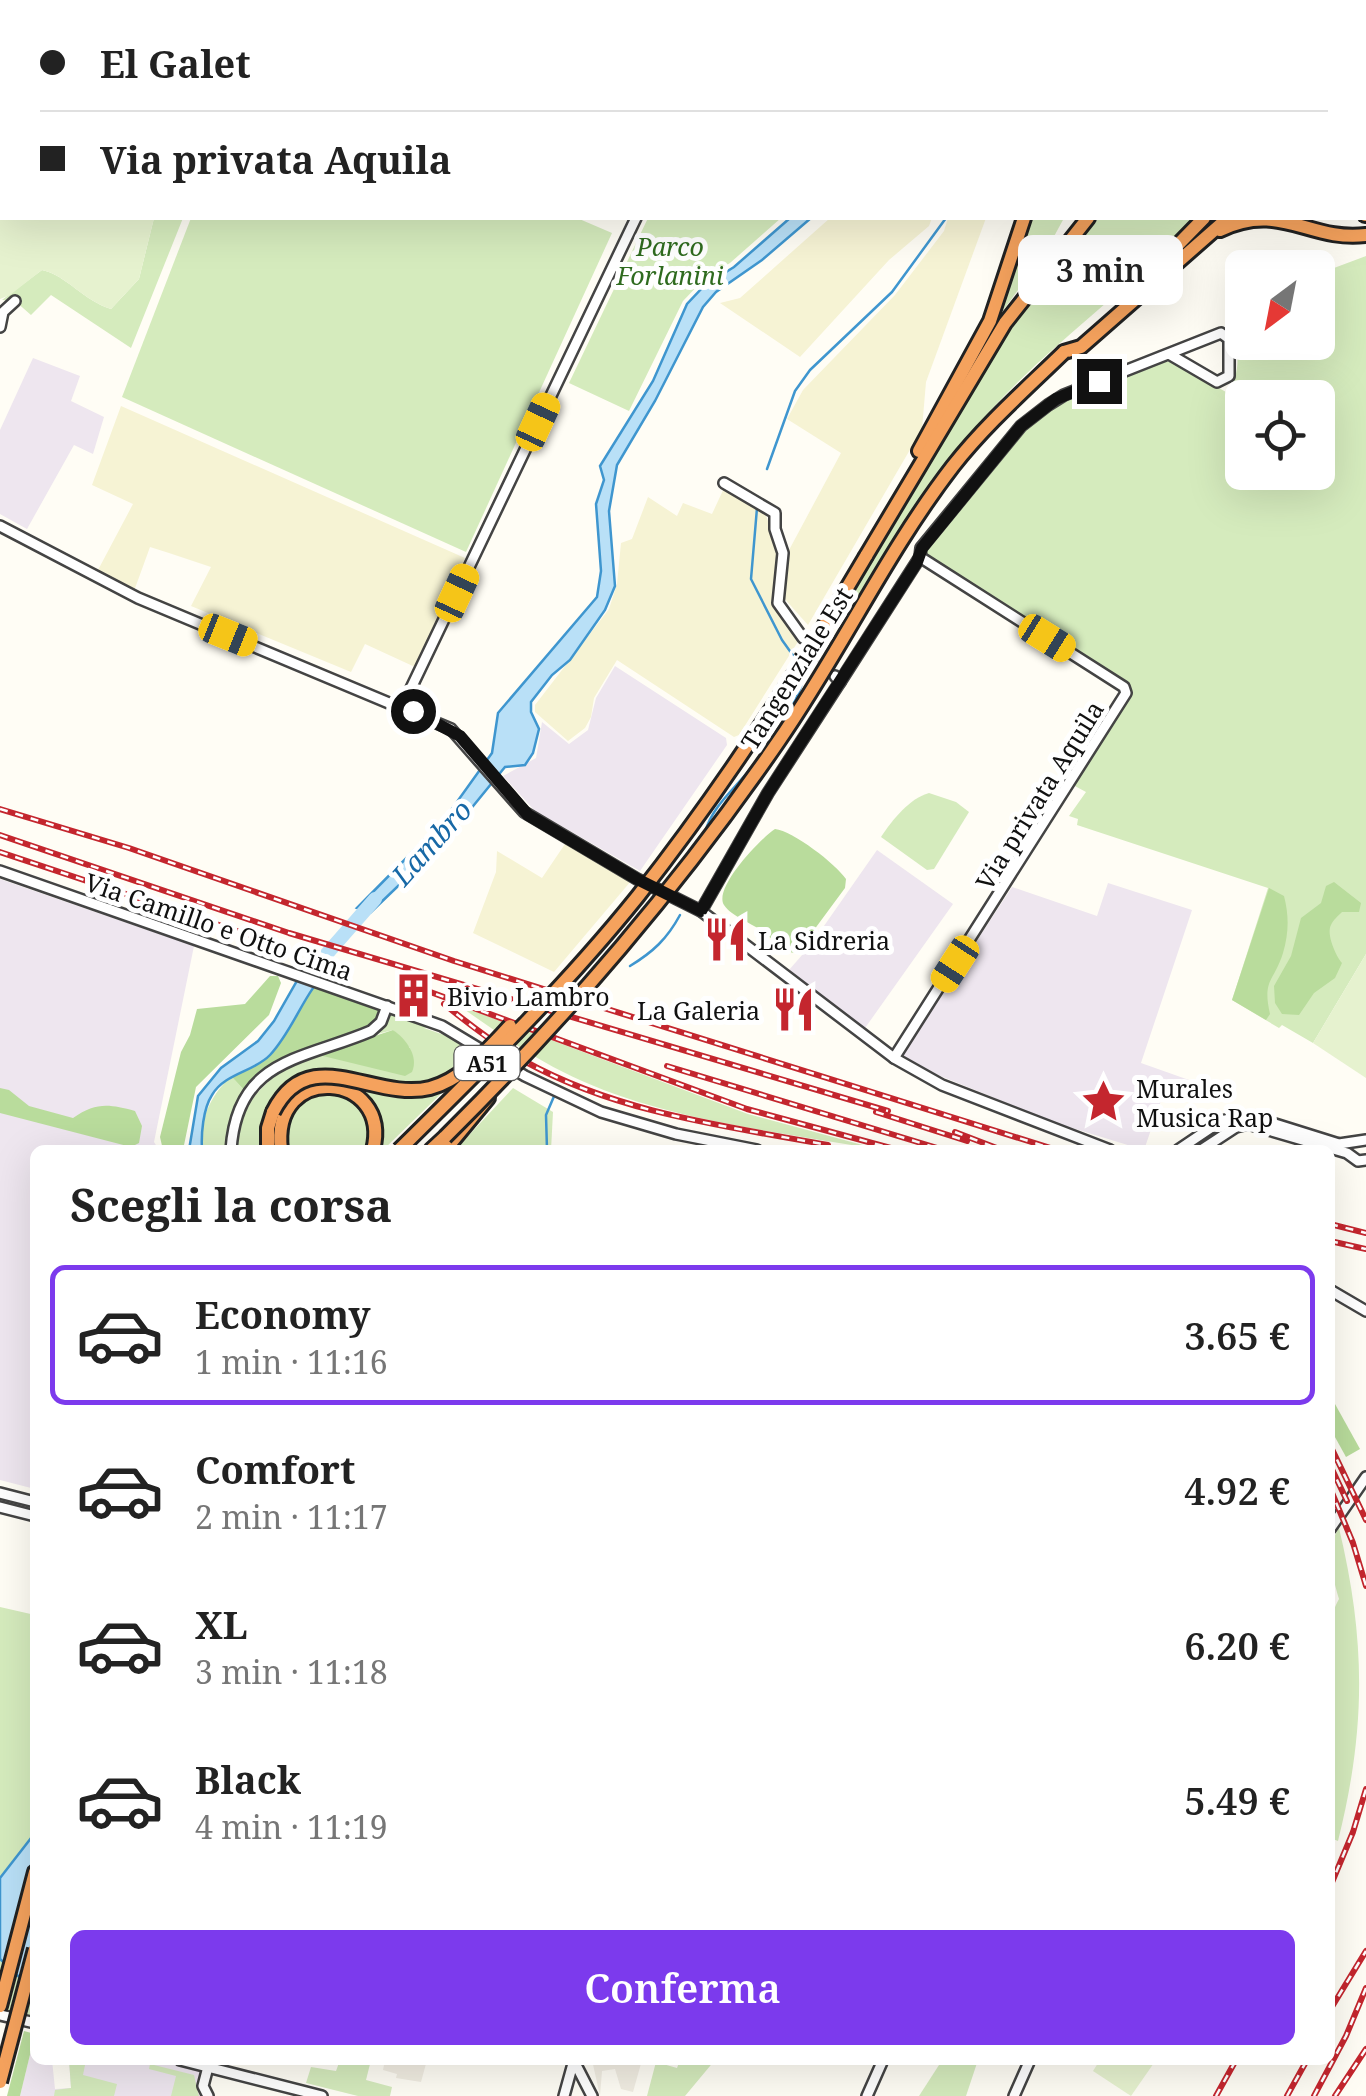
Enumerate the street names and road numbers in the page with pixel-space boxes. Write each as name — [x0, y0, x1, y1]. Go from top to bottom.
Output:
street label: Tangenziale Est — [732, 580, 860, 756]
street label: Via privata Aquila — [967, 694, 1111, 896]
street label: Via Camillo e Otto Cima — [81, 864, 357, 988]
road number: A51 — [454, 1046, 520, 1080]

